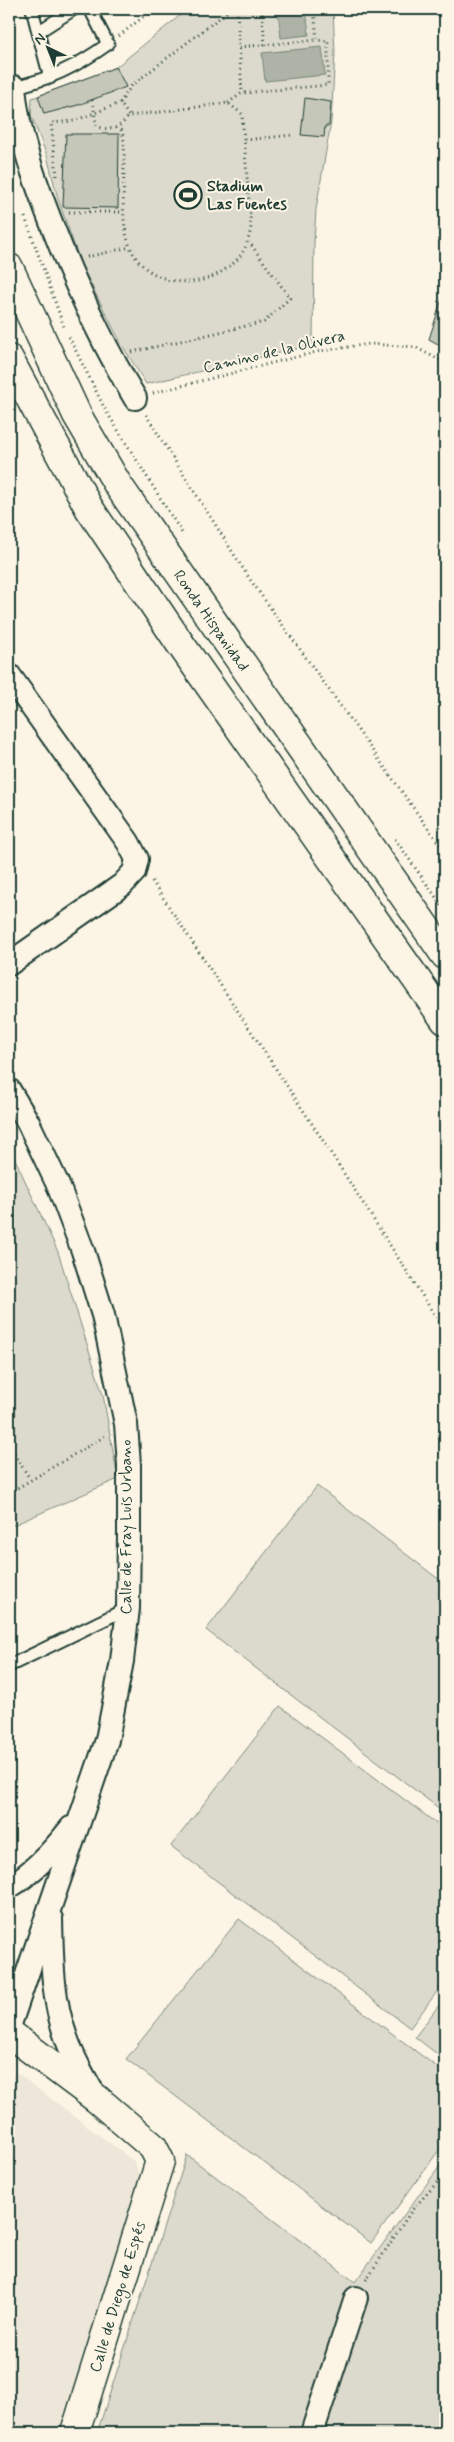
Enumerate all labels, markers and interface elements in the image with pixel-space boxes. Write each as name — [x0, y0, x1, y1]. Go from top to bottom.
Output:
north arrow — [22, 22, 72, 72]
text: N — [30, 29, 49, 49]
place label: Stadium Las Fuentes — [207, 176, 287, 215]
sports icon: Stadium Las Fuentes — [173, 180, 203, 210]
street label: Camino de la Olivera — [201, 325, 347, 379]
street label: Ronda Hispanidad — [168, 566, 254, 676]
street label: Calle de Fray Luis Urbano — [116, 1439, 137, 1615]
street label: Calle de Diego de Espés — [85, 2219, 152, 2375]

